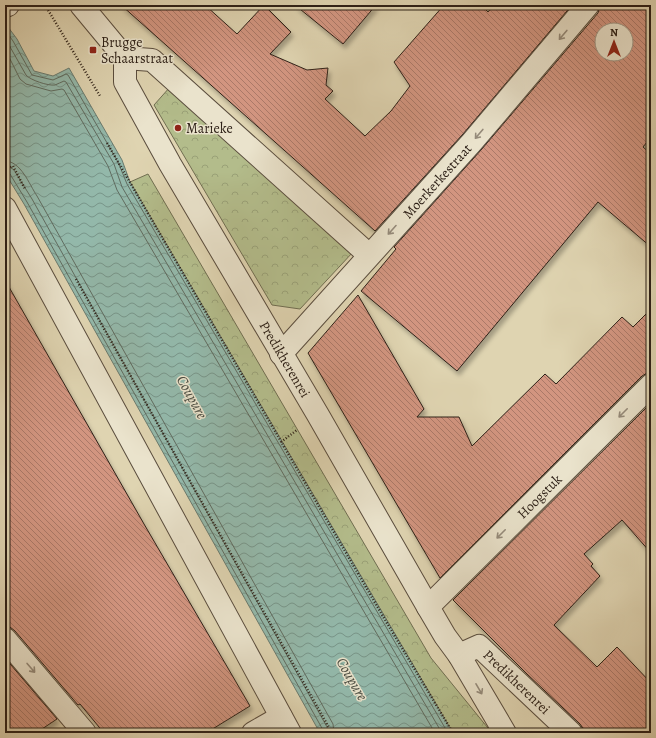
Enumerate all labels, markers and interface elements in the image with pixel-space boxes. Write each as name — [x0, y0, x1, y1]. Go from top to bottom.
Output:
north arrow — [594, 22, 634, 62]
text: N — [610, 25, 618, 40]
one-way arrow — [559, 29, 568, 39]
place label: Brugge Schaarstraat — [101, 33, 173, 68]
marker: Brugge Schaarstraat — [88, 45, 98, 55]
place label: Marieke — [186, 119, 233, 138]
marker: Marieke — [173, 123, 183, 133]
one-way arrow — [474, 128, 483, 139]
street label: Moerkerkestraat — [399, 139, 476, 223]
one-way arrow — [388, 225, 397, 235]
street label: Predikherenrei — [255, 318, 315, 401]
water label: Coupure — [172, 372, 212, 423]
one-way arrow — [618, 408, 628, 418]
street label: Hoogstuk — [513, 470, 566, 523]
one-way arrow — [497, 529, 506, 539]
street label: Predikherenrei — [479, 646, 554, 719]
water label: Coupure — [332, 654, 373, 705]
one-way arrow — [26, 663, 35, 674]
one-way arrow — [476, 683, 484, 695]

